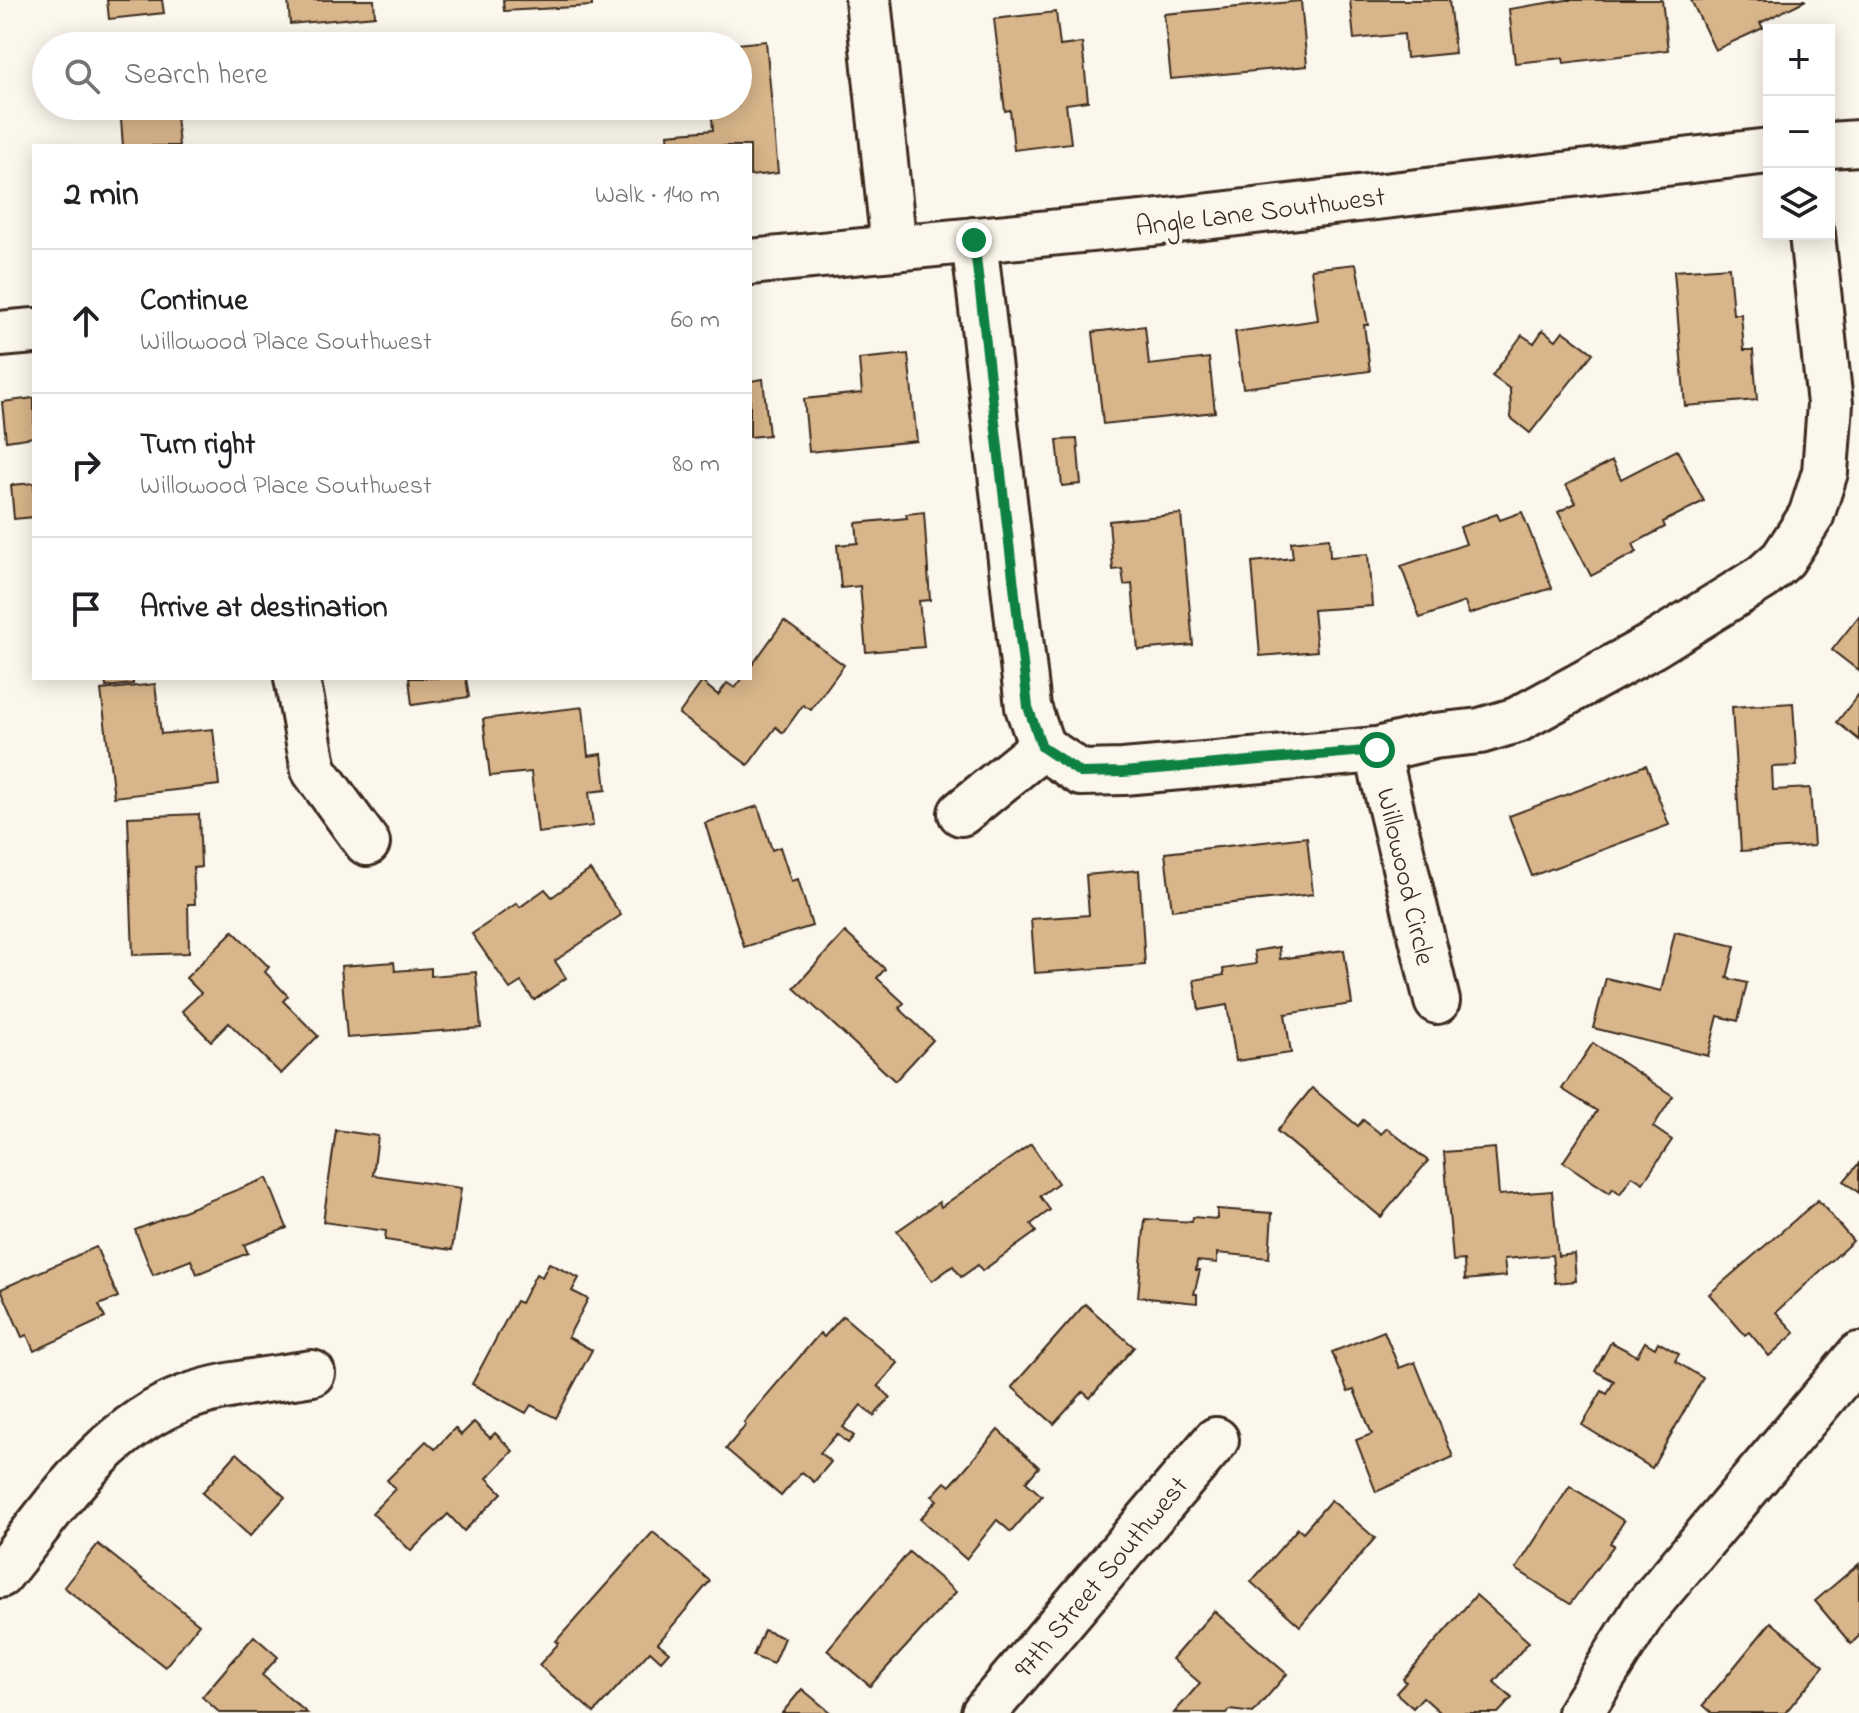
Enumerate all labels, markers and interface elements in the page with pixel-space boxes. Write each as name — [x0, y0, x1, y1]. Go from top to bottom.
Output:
map controls — [1763, 24, 1835, 240]
button: + — [1763, 24, 1835, 96]
search box — [32, 32, 752, 120]
icon: search — [60, 54, 104, 98]
text: Search here — [124, 54, 268, 98]
button: − — [1763, 96, 1835, 168]
button: layers — [1763, 168, 1835, 240]
text: 2 min — [64, 171, 139, 221]
text: Walk · 140 m — [595, 177, 720, 215]
street label: Angle Lane Southwest — [1133, 178, 1388, 249]
route end — [956, 222, 992, 258]
text: Continue — [140, 280, 248, 324]
icon: ahead — [64, 299, 108, 343]
text: 60 m — [671, 302, 720, 340]
text: Willowood Place Southwest — [140, 324, 432, 362]
text: Turn right — [140, 424, 255, 468]
icon: right — [64, 443, 108, 487]
text: 80 m — [672, 446, 720, 484]
text: Willowood Place Southwest — [140, 468, 432, 506]
icon: arrive — [64, 587, 108, 631]
text: Arrive at destination — [140, 587, 388, 631]
route start — [1359, 732, 1395, 768]
street label: Willowood Circle — [1363, 784, 1444, 970]
street label: 97th Street Southwest — [1006, 1468, 1200, 1688]

